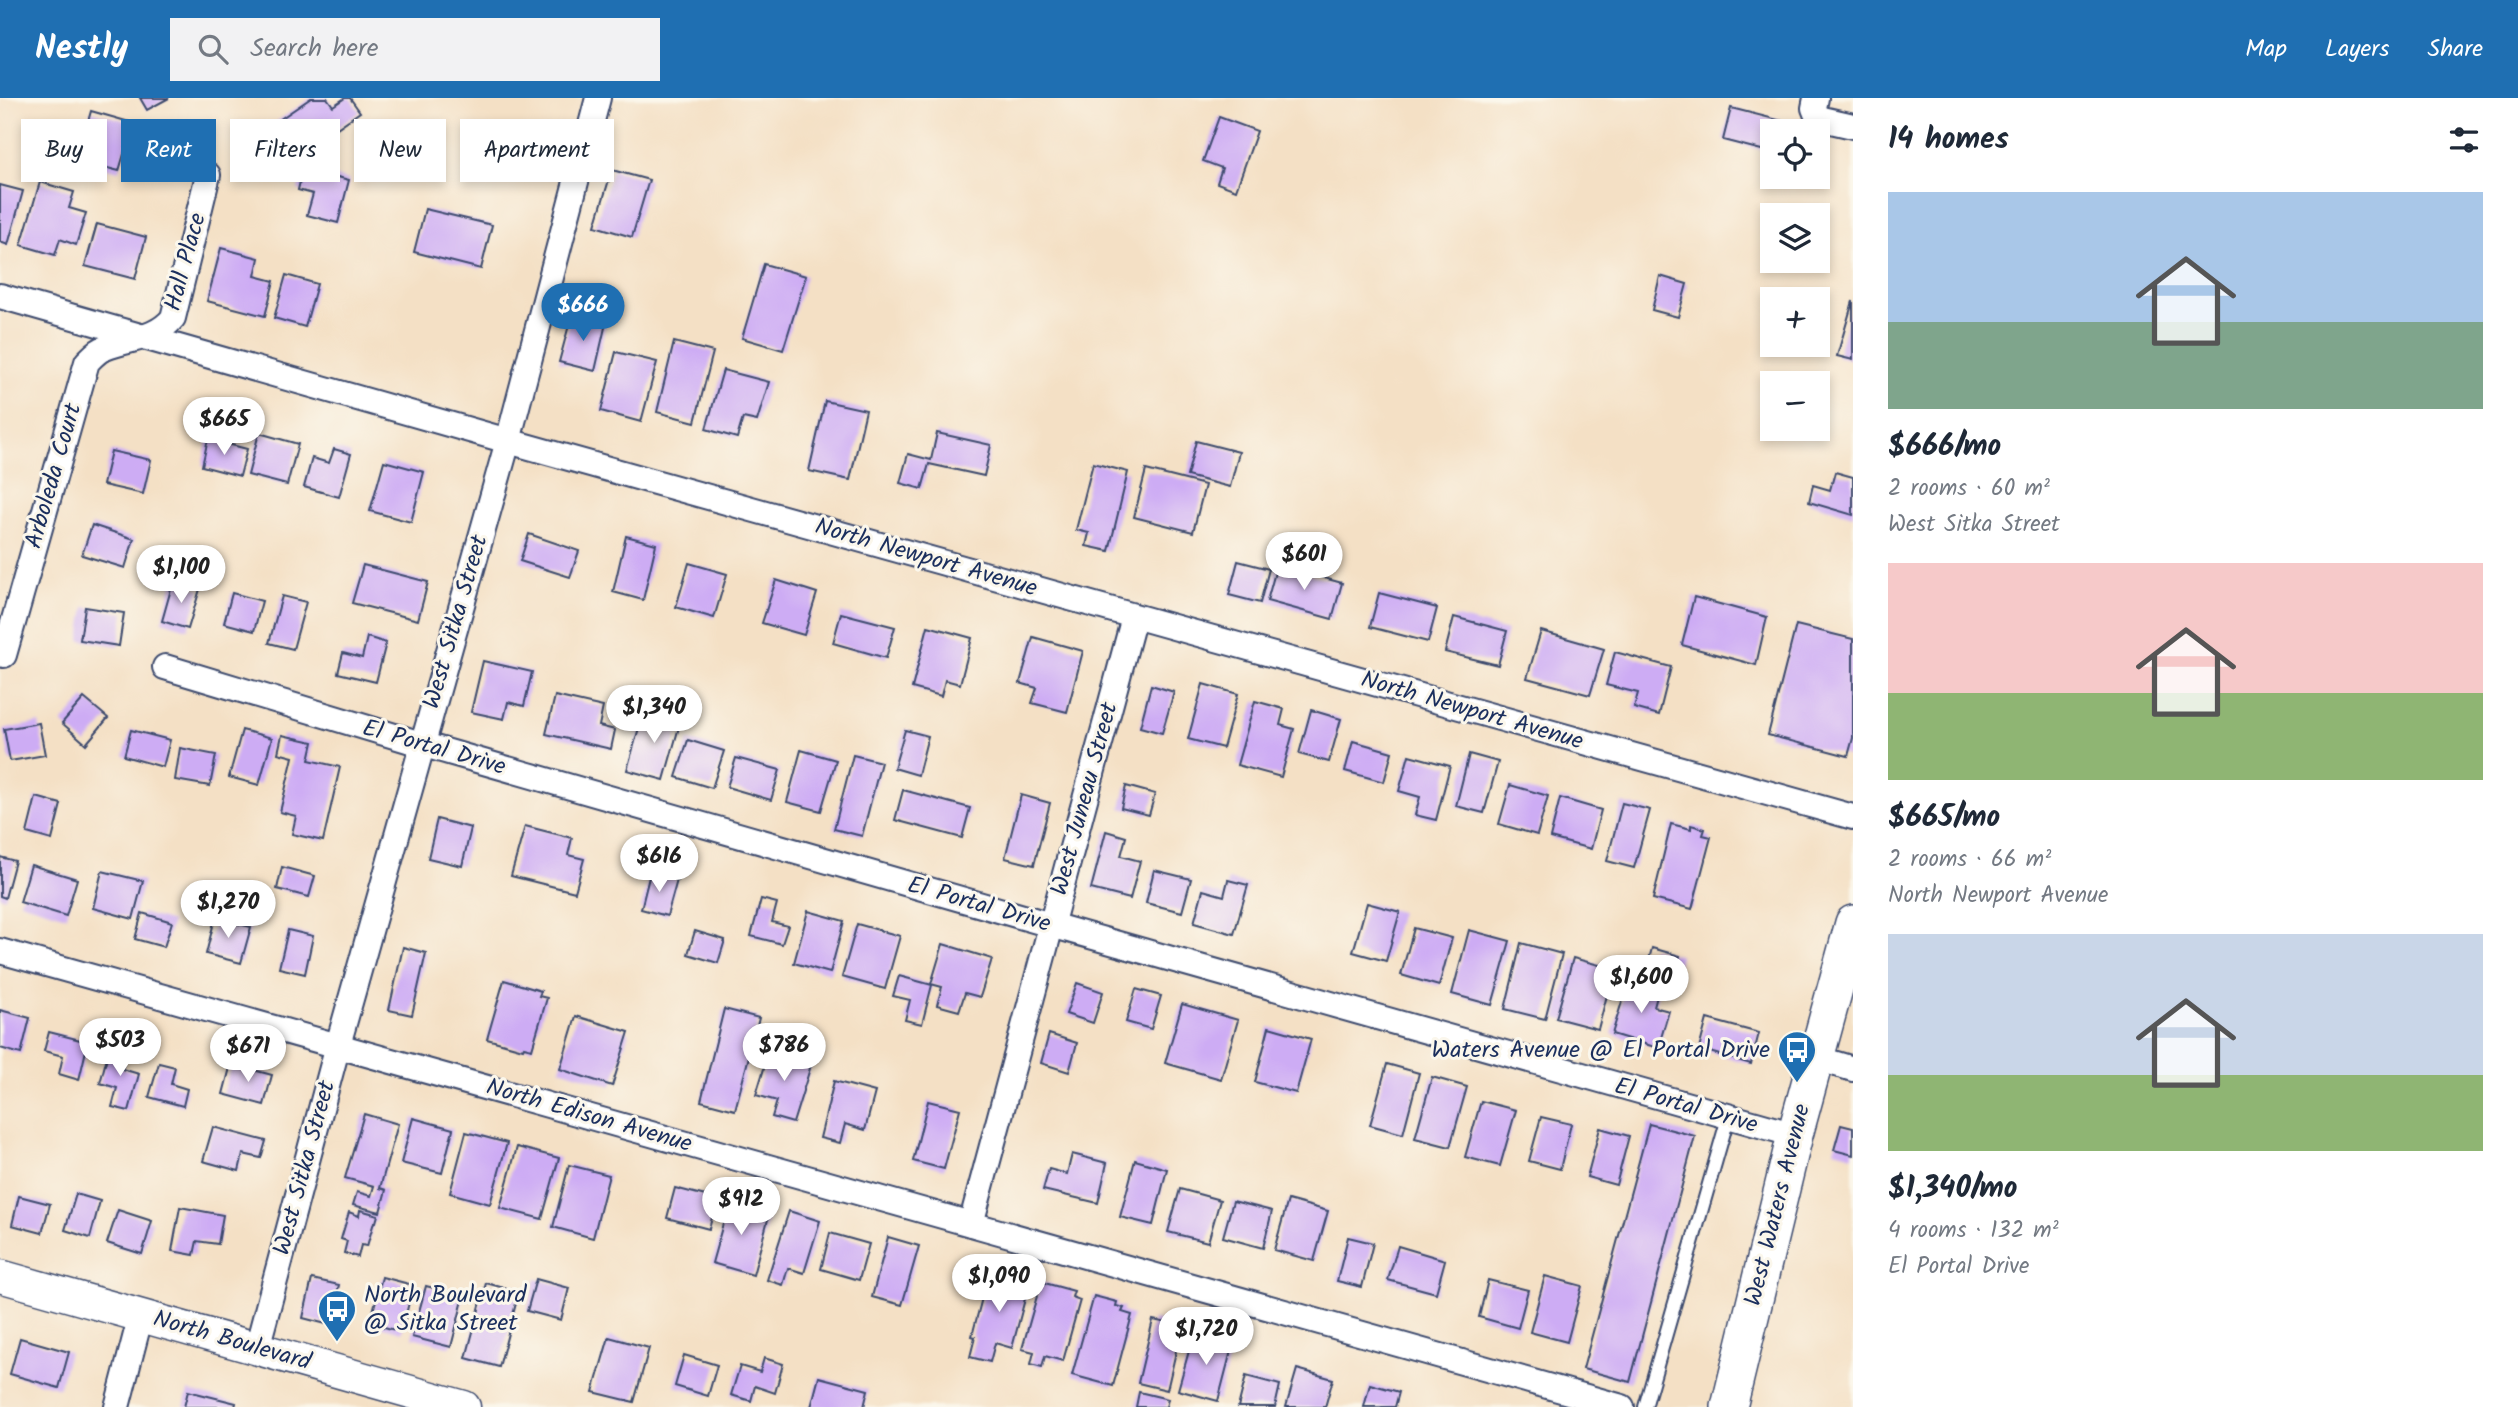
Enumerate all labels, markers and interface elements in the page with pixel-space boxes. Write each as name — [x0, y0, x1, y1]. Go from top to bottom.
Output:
search box — [170, 18, 660, 81]
text: Nestly — [35, 23, 128, 76]
text: Search here — [250, 28, 378, 70]
icon: search — [194, 30, 232, 68]
text: Map — [2245, 30, 2287, 69]
text: Layers — [2325, 30, 2389, 69]
text: Share — [2427, 30, 2483, 69]
text: 14 homes — [1888, 116, 2009, 164]
chip: Buy — [21, 119, 107, 182]
chip: Rent — [121, 119, 216, 182]
chip: Filters — [230, 119, 340, 182]
chip: New — [354, 119, 446, 182]
chip: Apartment — [460, 119, 614, 182]
map controls — [1760, 119, 1830, 441]
button: locate — [1760, 119, 1830, 189]
icon: filters — [2445, 121, 2483, 159]
button: layers — [1760, 203, 1830, 273]
street label: Hall Place — [154, 208, 218, 316]
icon: home — [2123, 238, 2249, 364]
pin: $666 — [542, 284, 624, 343]
button: + — [1760, 287, 1830, 357]
text: $666 — [557, 288, 609, 324]
button: − — [1760, 371, 1830, 441]
street label: Arboleda Court — [15, 398, 94, 553]
pin: $665 — [183, 398, 265, 457]
text: $665 — [199, 402, 249, 438]
text: $666/mo — [1888, 423, 2001, 471]
text: 2 rooms · 60 m² — [1888, 471, 2050, 507]
text: West Sitka Street — [1888, 507, 2060, 543]
street label: North Newport Avenue — [810, 508, 1042, 608]
street label: West Sitka Street — [413, 530, 500, 714]
pin: $601 — [1263, 532, 1345, 592]
text: $601 — [1282, 537, 1326, 573]
pin: $1,100 — [124, 546, 238, 605]
text: $1,100 — [152, 550, 210, 586]
icon: home — [2123, 609, 2249, 735]
street label: North Newport Avenue — [1356, 661, 1588, 761]
pin: $1,340 — [597, 686, 711, 745]
text: $1,340 — [622, 690, 686, 726]
street label: West Juneau Street — [1040, 697, 1130, 900]
street label: El Portal Drive — [358, 709, 510, 787]
text: $665/mo — [1888, 794, 2000, 842]
pin: $616 — [618, 834, 700, 894]
text: $616 — [636, 839, 682, 875]
text: 2 rooms · 66 m² — [1888, 842, 2051, 878]
street label: El Portal Drive — [903, 866, 1055, 944]
text: North Newport Avenue — [1888, 878, 2108, 914]
pin: $1,270 — [171, 880, 285, 940]
text: $1,270 — [197, 885, 259, 921]
pin: $1,600 — [1584, 956, 1698, 1015]
text: $1,600 — [1610, 960, 1672, 996]
icon: home — [2123, 980, 2249, 1106]
pin: $503 — [79, 1018, 161, 1078]
text: $503 — [95, 1023, 145, 1059]
pin: $671 — [207, 1024, 289, 1084]
pin: $786 — [743, 1024, 825, 1083]
text: $786 — [759, 1028, 809, 1064]
text: $671 — [226, 1029, 270, 1065]
bus stop icon: Waters Avenue @ El Portal Drive — [1776, 1029, 1818, 1084]
place label: Waters Avenue @ El Portal Drive — [1432, 1031, 1770, 1070]
street label: El Portal Drive — [1610, 1067, 1762, 1145]
street label: North Edison Avenue — [481, 1068, 697, 1164]
street label: West Sitka Street — [263, 1076, 347, 1260]
street label: West Waters Avenue — [1734, 1100, 1822, 1310]
text: $1,340/mo — [1888, 1165, 2018, 1213]
pin: $912 — [700, 1178, 782, 1237]
text: $912 — [718, 1182, 764, 1218]
text: 4 rooms · 132 m² — [1888, 1213, 2059, 1249]
text: El Portal Drive — [1888, 1249, 2029, 1285]
pin: $1,090 — [942, 1254, 1056, 1314]
text: $1,090 — [968, 1259, 1030, 1295]
place label: North Boulevard @ Sitka Street — [364, 1276, 528, 1343]
bus stop icon: North Boulevard @ Sitka Street — [316, 1288, 358, 1343]
street label: North Boulevard — [149, 1300, 316, 1382]
pin: $1,720 — [1149, 1308, 1263, 1367]
text: $1,720 — [1175, 1312, 1237, 1348]

